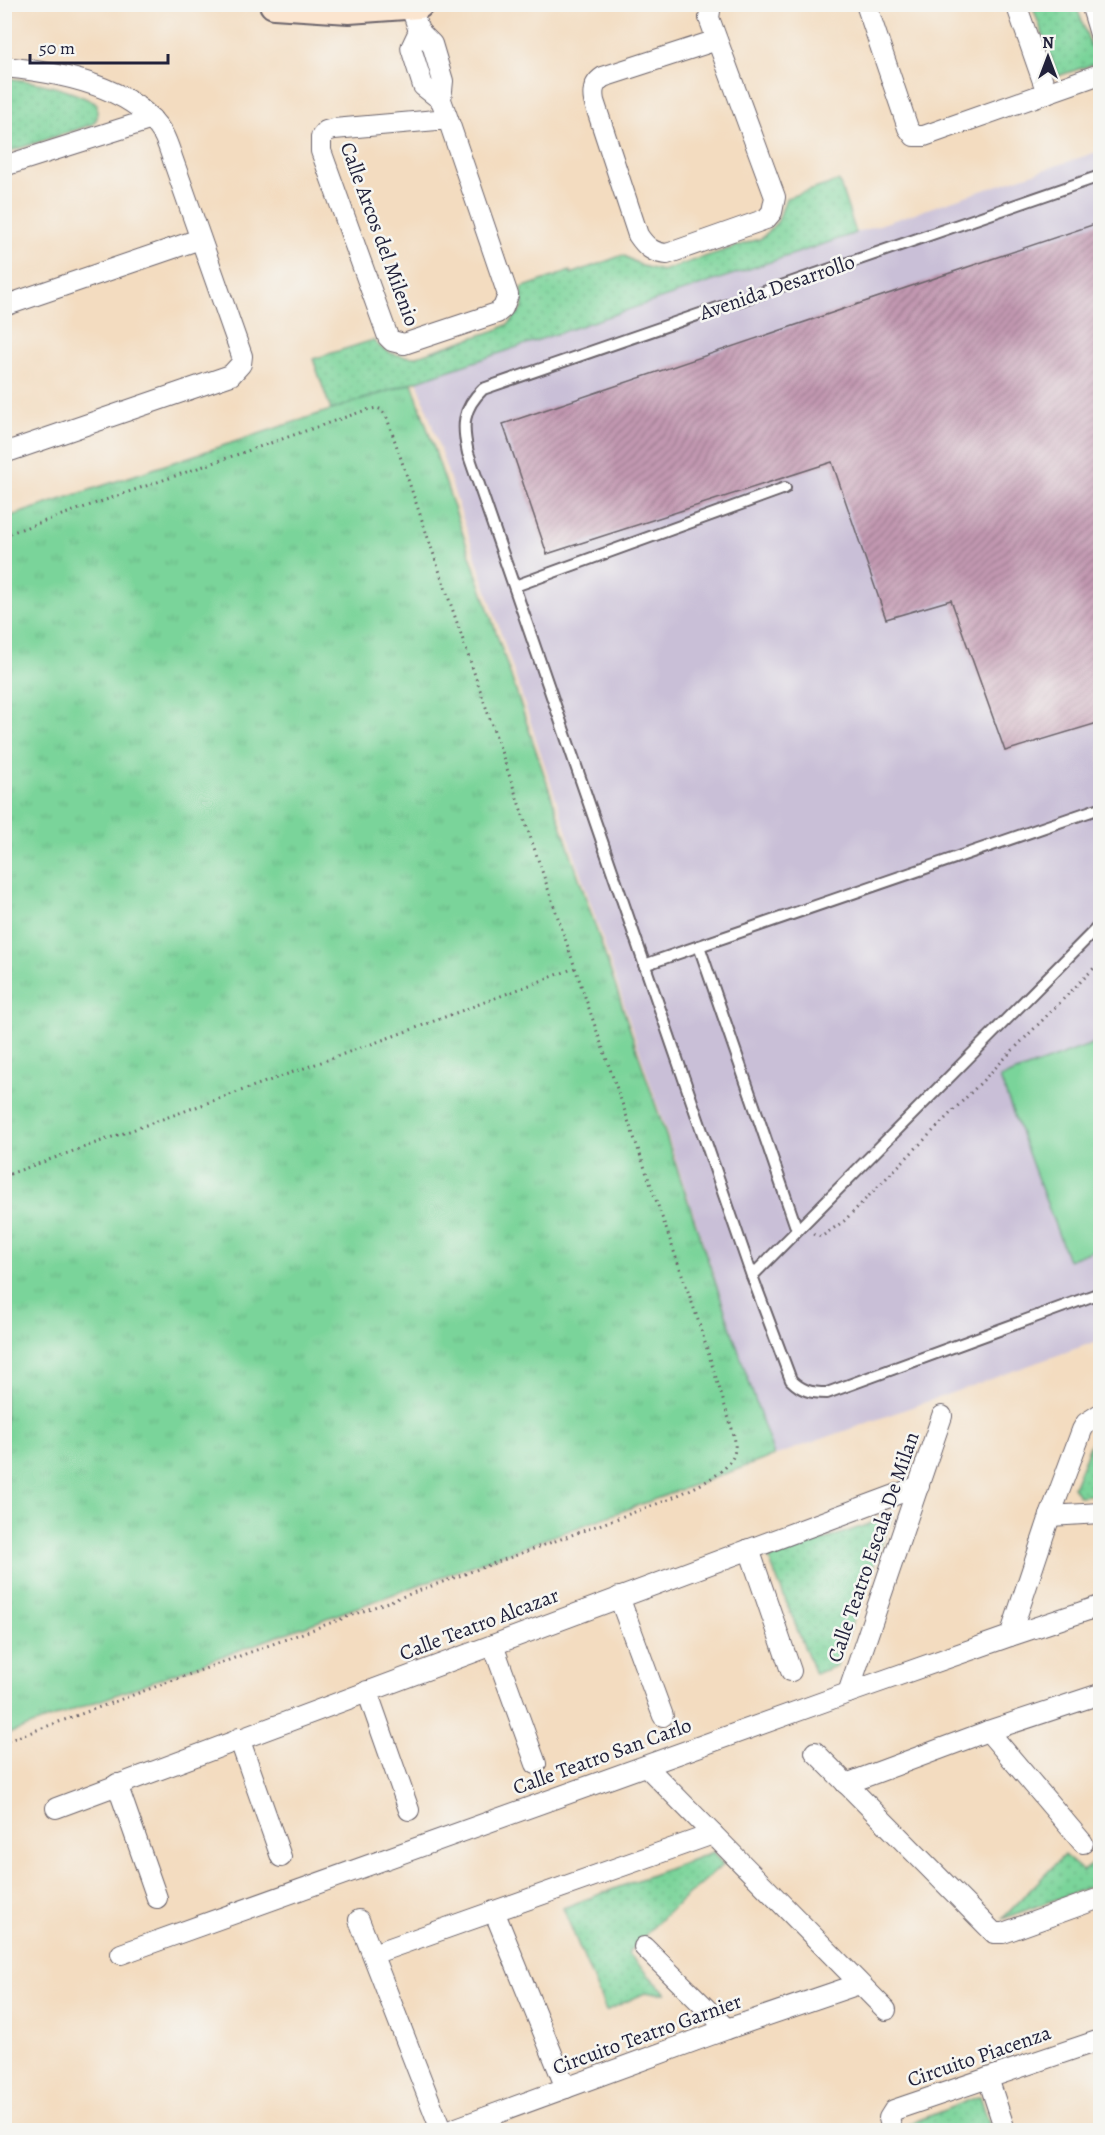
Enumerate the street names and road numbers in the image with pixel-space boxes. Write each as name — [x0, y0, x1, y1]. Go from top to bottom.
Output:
street label: Calle Arcos del Milenio — [334, 138, 426, 330]
street label: Avenida Desarrollo — [695, 247, 858, 327]
street label: Calle Teatro Escala De Milan — [820, 1428, 926, 1666]
street label: Calle Teatro Alcazar — [395, 1581, 563, 1667]
street label: Calle Teatro San Carlo — [509, 1711, 695, 1801]
street label: Circuito Teatro Garnier — [548, 1987, 746, 2081]
street label: Circuito Piacenza — [903, 2018, 1055, 2094]

